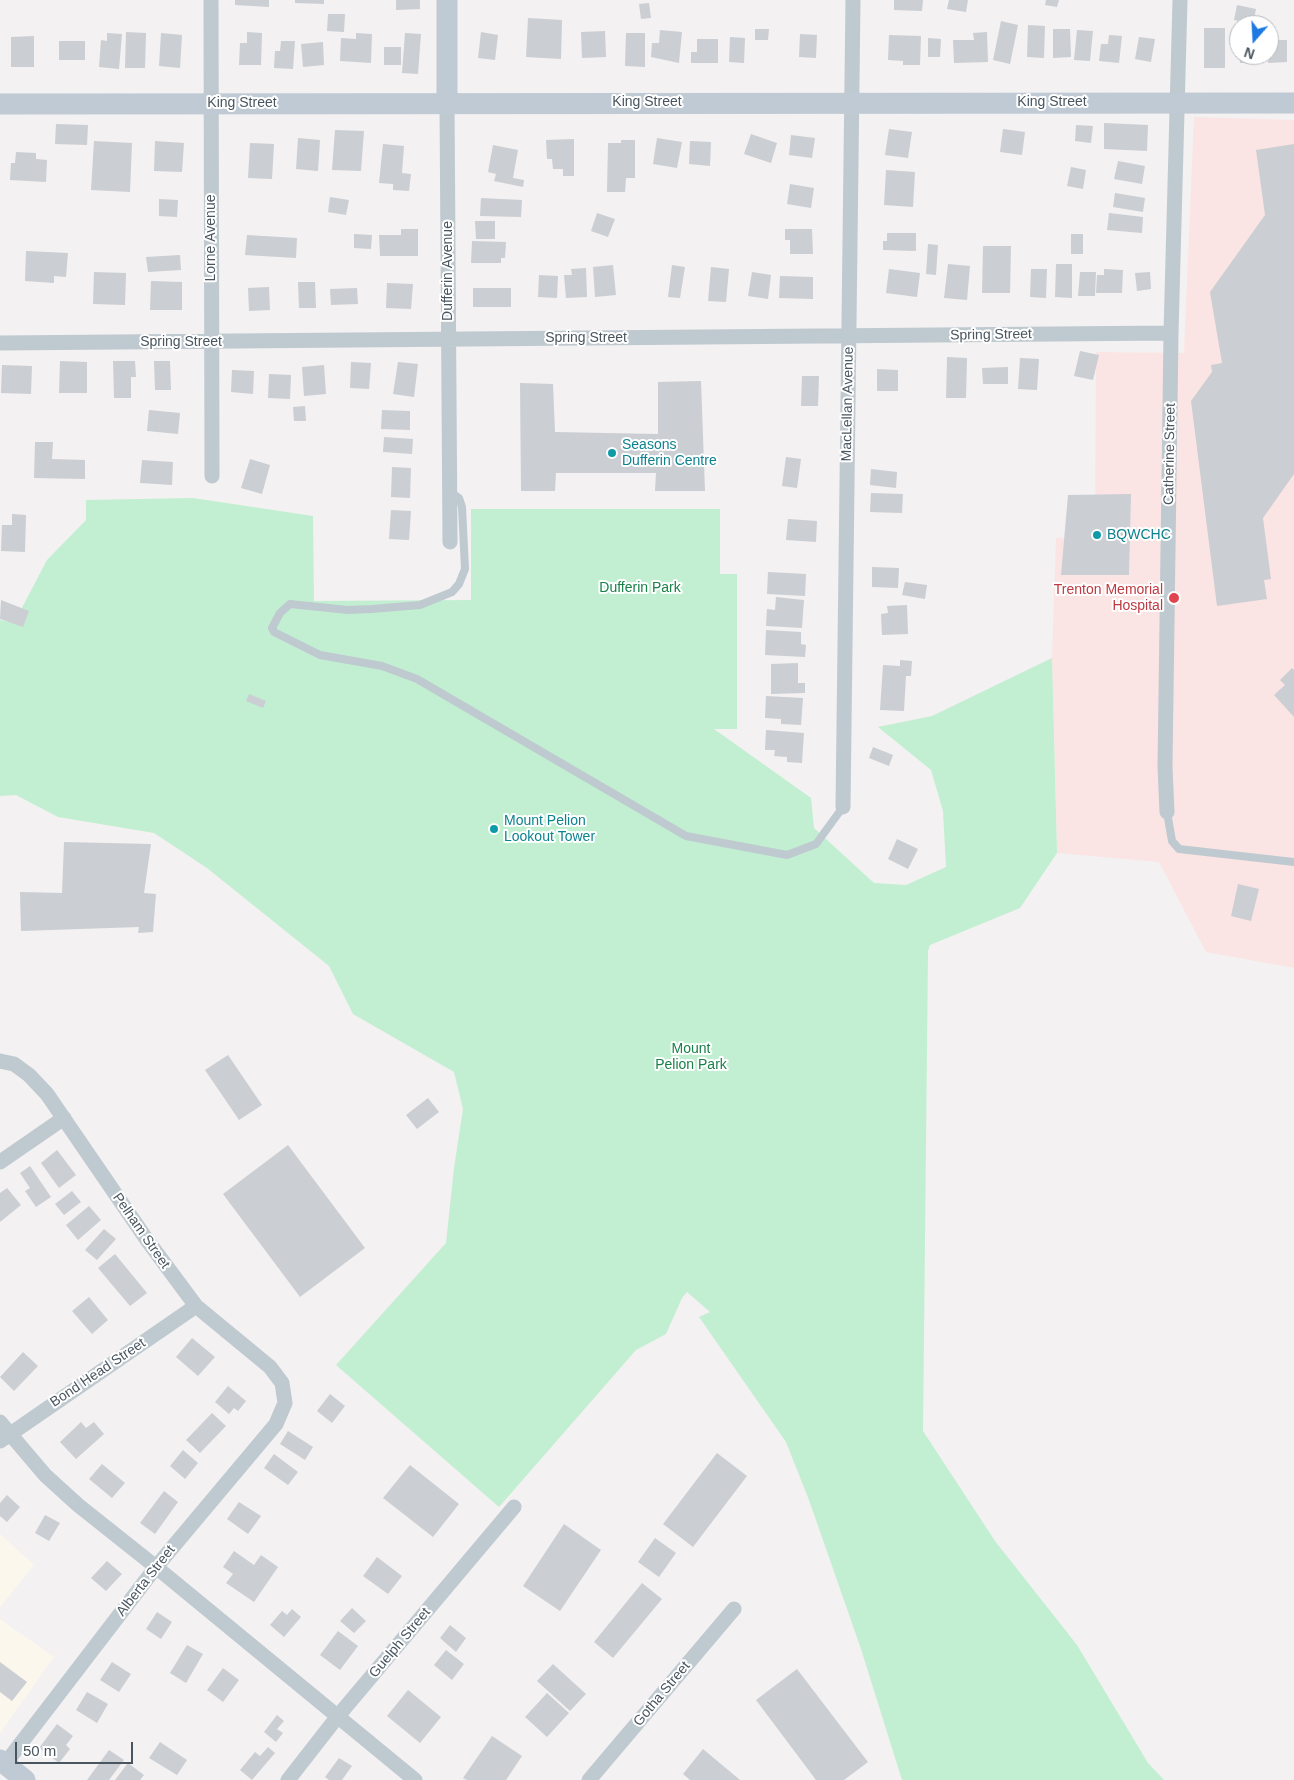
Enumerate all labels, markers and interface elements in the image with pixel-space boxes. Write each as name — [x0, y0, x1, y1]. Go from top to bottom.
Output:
north arrow — [1229, 15, 1279, 65]
text: N — [1242, 44, 1257, 62]
street label: King Street — [612, 94, 682, 110]
street label: King Street — [1017, 94, 1087, 110]
street label: King Street — [207, 95, 277, 111]
street label: Lorne Avenue — [203, 195, 219, 281]
street label: Dufferin Avenue — [440, 221, 456, 321]
street label: Spring Street — [950, 326, 1032, 344]
street label: Spring Street — [545, 330, 627, 346]
street label: Spring Street — [140, 334, 222, 350]
street label: MacLellan Avenue — [839, 346, 857, 462]
street label: Catherine Street — [1161, 403, 1179, 505]
place label: Seasons Dufferin Centre — [622, 437, 717, 470]
marker: Seasons Dufferin Centre — [606, 447, 618, 459]
place label: BQWCHC — [1107, 527, 1171, 543]
marker: BQWCHC — [1091, 529, 1103, 541]
park label: Dufferin Park — [599, 580, 681, 596]
place label: Trenton Memorial Hospital — [1054, 582, 1163, 614]
marker: Trenton Memorial Hospital — [1167, 591, 1181, 605]
place label: Mount Pelion Lookout Tower — [504, 813, 595, 846]
marker: Mount Pelion Lookout Tower — [488, 823, 500, 835]
park label: Mount Pelion Park — [655, 1041, 727, 1074]
street label: Pelham Street — [109, 1190, 173, 1272]
street label: Bond Head Street — [47, 1335, 149, 1411]
street label: Alberta Street — [113, 1542, 179, 1620]
street label: Guelph Street — [366, 1605, 434, 1681]
street label: Gotha Street — [630, 1658, 694, 1730]
scale bar — [18, 1732, 135, 1764]
text: 50 m — [23, 1742, 56, 1759]

